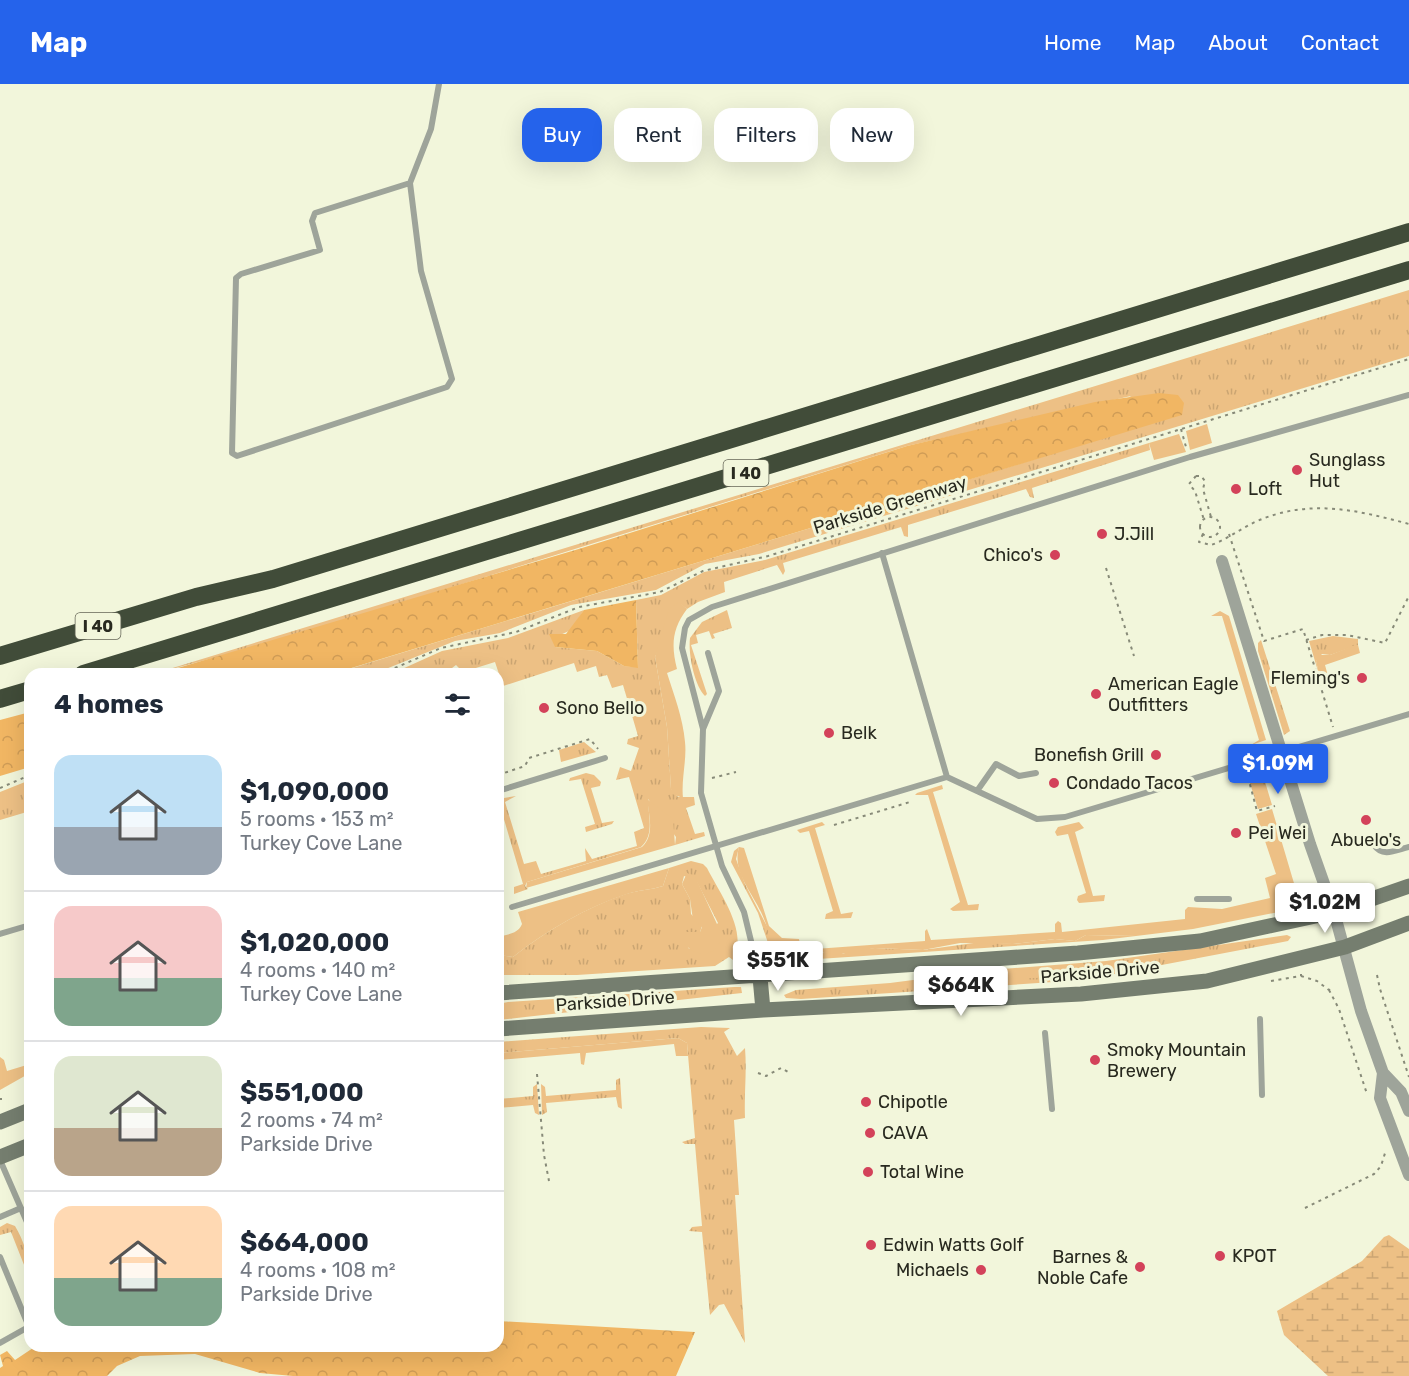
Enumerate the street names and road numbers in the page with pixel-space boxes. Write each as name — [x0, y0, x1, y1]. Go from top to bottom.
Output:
road number: I 40 — [724, 460, 768, 486]
street label: Parkside Greenway — [810, 471, 970, 539]
road number: I 40 — [76, 613, 120, 639]
street label: Parkside Drive — [1040, 956, 1160, 988]
street label: Parkside Drive — [555, 986, 675, 1016]

